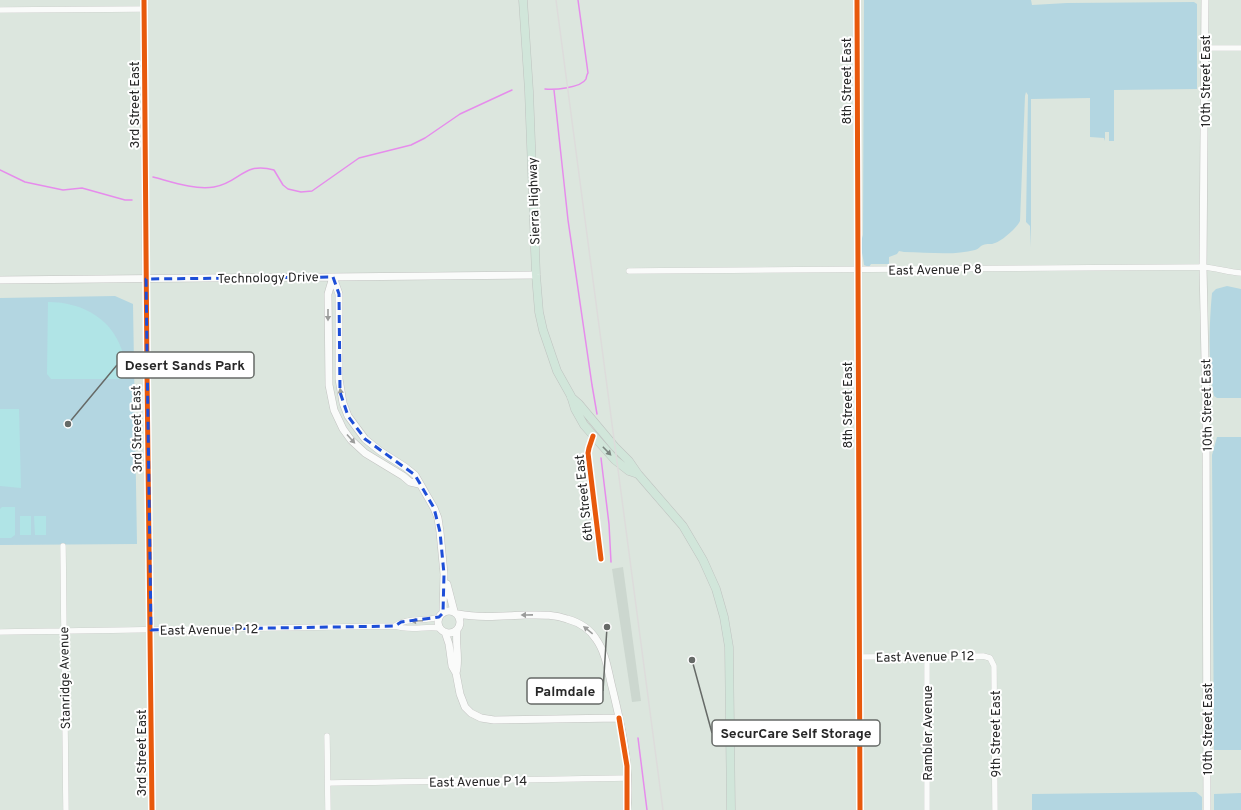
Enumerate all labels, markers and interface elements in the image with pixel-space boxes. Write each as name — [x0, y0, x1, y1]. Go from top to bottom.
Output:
street label: 10th Street East — [1199, 35, 1215, 127]
street label: 8th Street East — [840, 37, 856, 125]
street label: 3rd Street East — [128, 61, 144, 149]
street label: Sierra Highway — [525, 157, 545, 245]
street label: East Avenue P 8 — [888, 262, 982, 280]
street label: Technology Drive — [217, 270, 319, 288]
one-way arrow — [325, 309, 331, 322]
callout: Desert Sands Park — [117, 352, 254, 378]
text: Desert Sands Park — [125, 358, 245, 375]
street label: 10th Street East — [1199, 358, 1217, 451]
street label: 8th Street East — [841, 361, 857, 449]
street label: 3rd Street East — [129, 385, 147, 473]
one-way arrow — [338, 388, 344, 401]
one-way arrow — [346, 434, 356, 444]
one-way arrow — [602, 446, 612, 456]
street label: 6th Street East — [572, 454, 597, 542]
one-way arrow — [521, 612, 533, 619]
one-way arrow — [411, 617, 423, 624]
street label: East Avenue P 12 — [160, 622, 258, 640]
street label: Stanridge Avenue — [57, 626, 75, 729]
one-way arrow — [582, 626, 593, 634]
street label: East Avenue P 12 — [876, 649, 974, 667]
callout: Palmdale — [527, 678, 603, 704]
street label: 10th Street East — [1201, 683, 1217, 775]
text: Palmdale — [535, 684, 595, 701]
street label: Rambler Avenue — [921, 685, 937, 781]
street label: 9th Street East — [989, 690, 1005, 778]
street label: 3rd Street East — [135, 709, 151, 797]
callout: SecurCare Self Storage — [712, 720, 880, 746]
text: SecurCare Self Storage — [720, 726, 872, 743]
street label: East Avenue P 14 — [429, 774, 527, 792]

